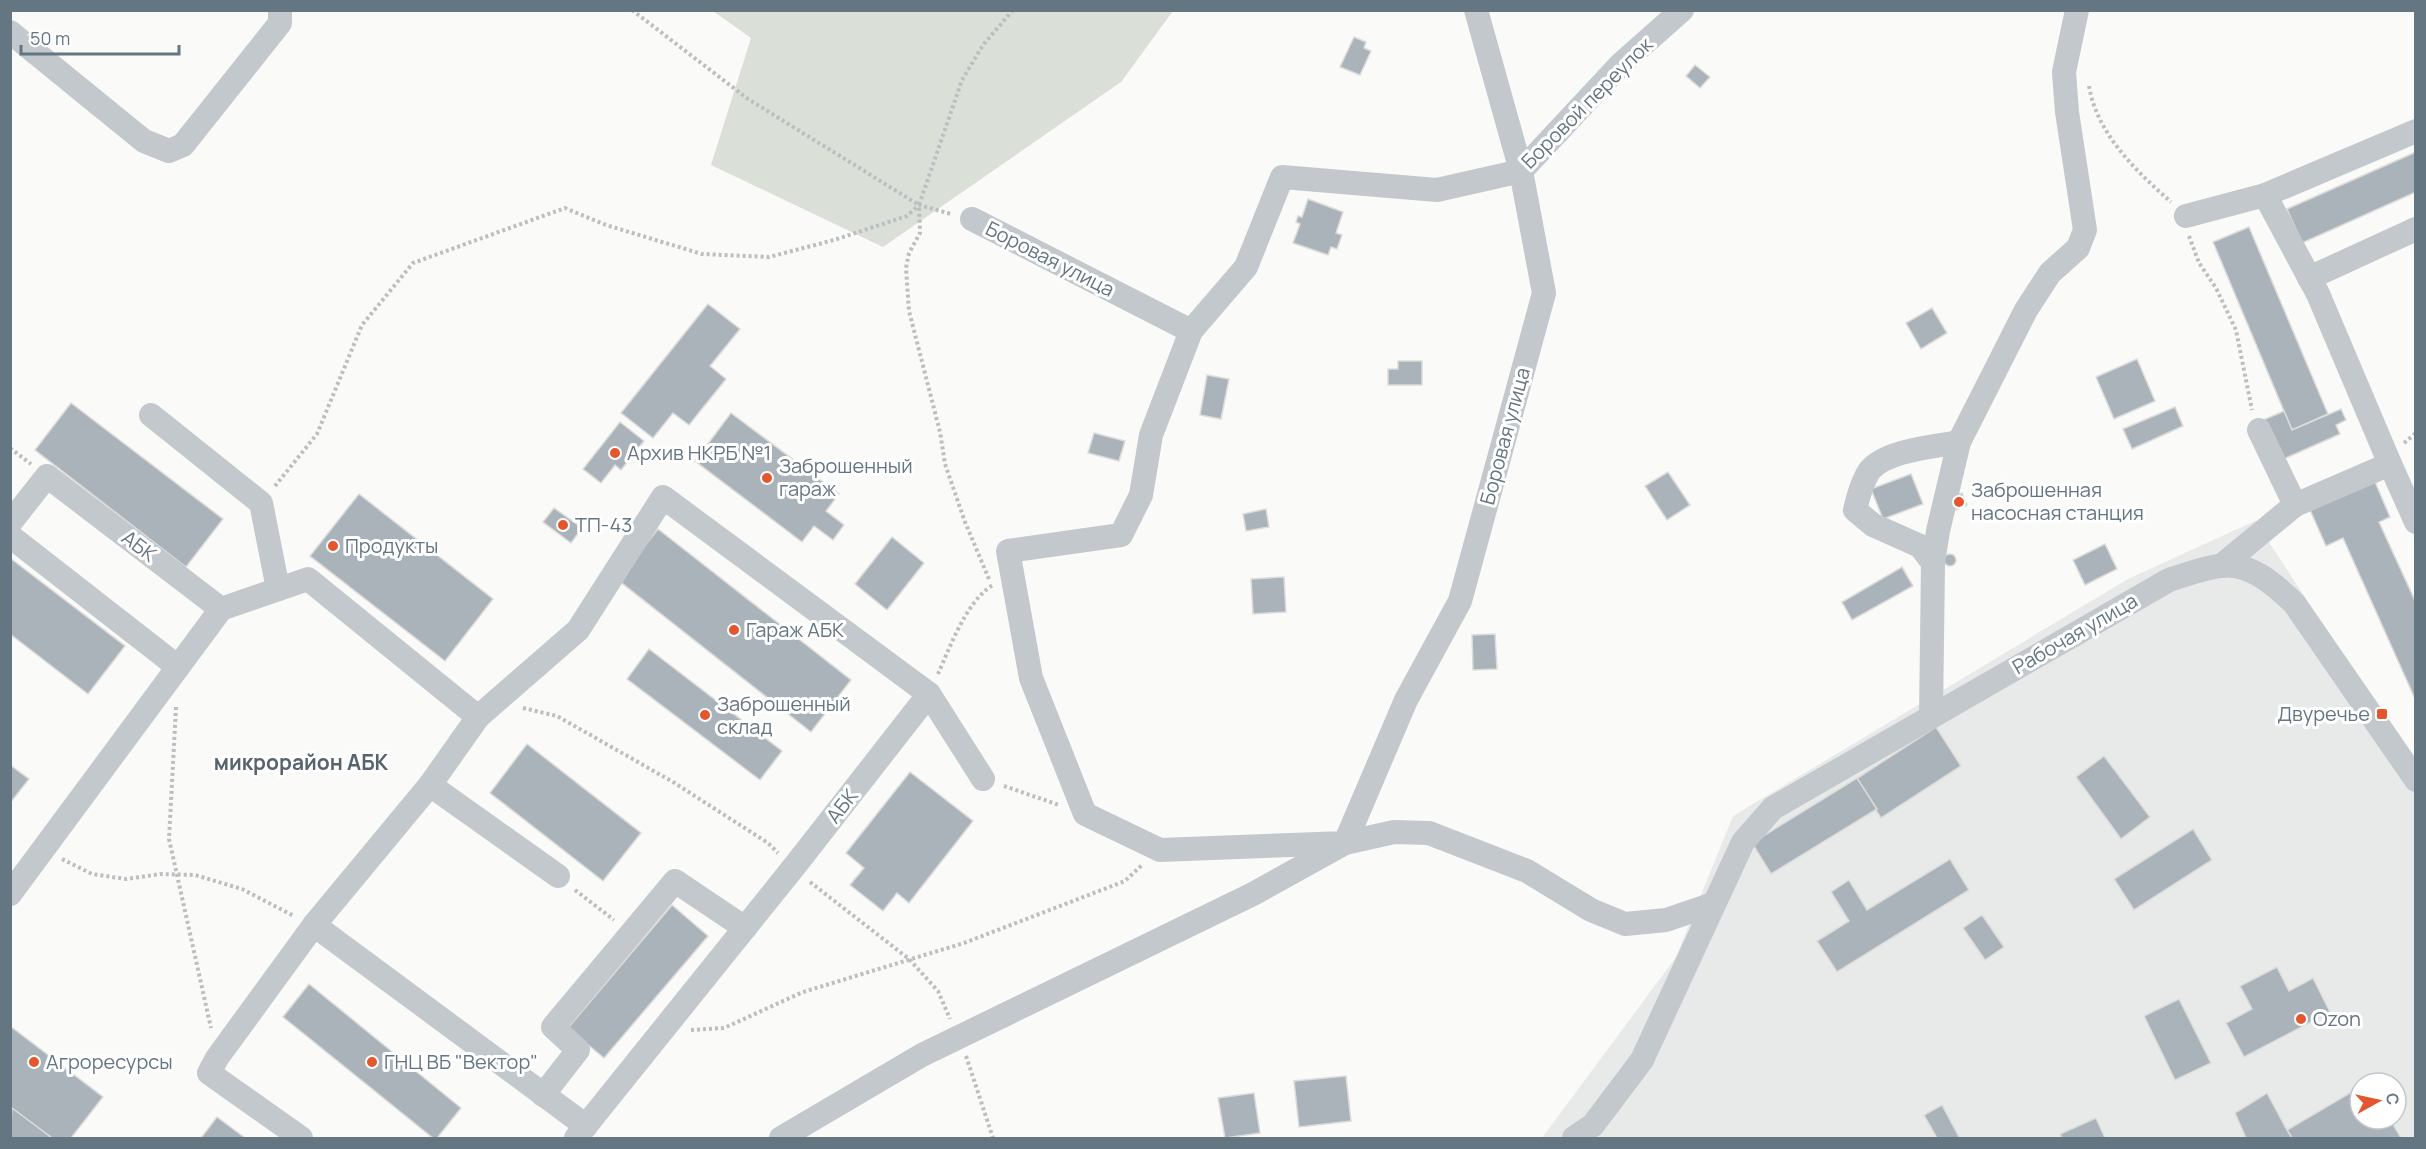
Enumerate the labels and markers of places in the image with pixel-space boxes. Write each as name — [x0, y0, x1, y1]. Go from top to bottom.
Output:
place label: Архив НКРБ №1 — [627, 439, 771, 466]
marker: Архив НКРБ №1 — [608, 446, 622, 460]
place label: Заброшенный гараж — [779, 452, 913, 502]
marker: Заброшенный гараж — [760, 471, 774, 485]
place label: Заброшенная насосная станция — [1971, 476, 2144, 526]
marker: Заброшенная насосная станция — [1952, 495, 1966, 509]
place label: ТП-43 — [575, 511, 632, 538]
marker: ТП-43 — [556, 518, 570, 532]
place label: Продукты — [345, 532, 438, 559]
marker: Продукты — [326, 539, 340, 553]
place label: Гараж АБК — [746, 616, 844, 643]
marker: Гараж АБК — [727, 623, 741, 637]
place label: Заброшенный склад — [717, 690, 851, 740]
place label: Двуречье — [2277, 700, 2370, 727]
marker: Двуречье — [2375, 707, 2389, 721]
marker: Заброшенный склад — [698, 708, 712, 722]
place label: Ozon — [2313, 1005, 2361, 1032]
marker: Ozon — [2294, 1012, 2308, 1026]
place label: Агроресурсы — [46, 1048, 173, 1075]
place label: ГНЦ ВБ "Вектор" — [384, 1048, 538, 1075]
marker: Агроресурсы — [27, 1055, 41, 1069]
marker: ГНЦ ВБ "Вектор" — [365, 1055, 379, 1069]

